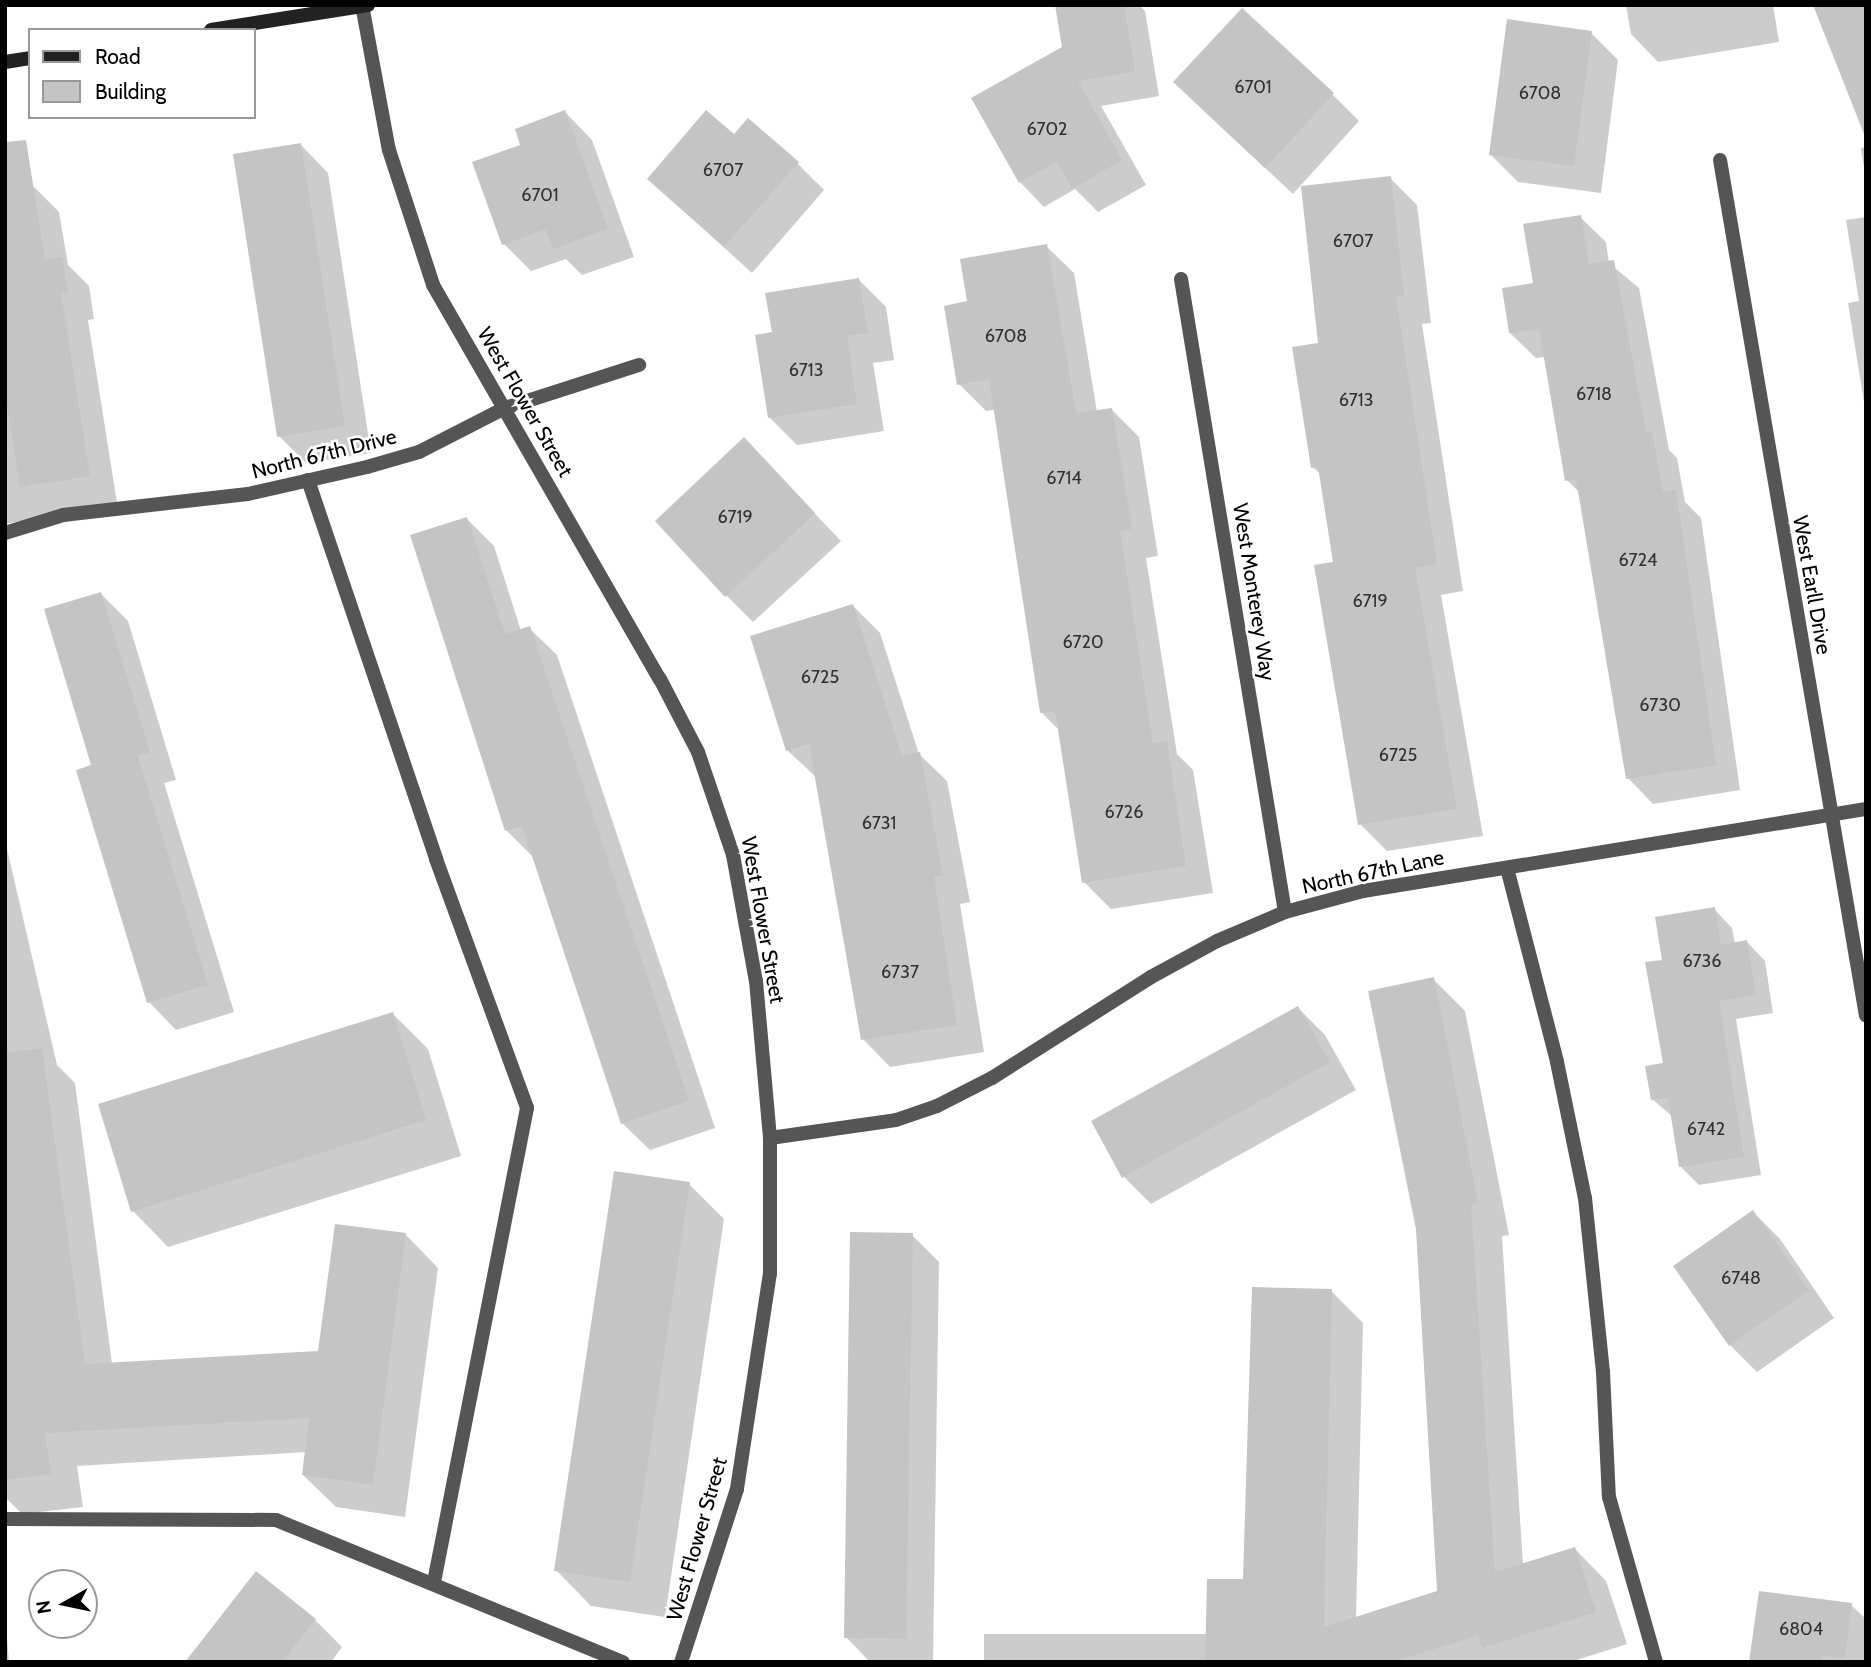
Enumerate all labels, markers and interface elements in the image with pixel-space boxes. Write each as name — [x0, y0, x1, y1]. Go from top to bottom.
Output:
legend — [28, 28, 256, 119]
text: Road — [95, 44, 141, 69]
house number: 6701 — [1234, 76, 1272, 98]
text: Building — [95, 79, 166, 104]
house number: 6708 — [1519, 82, 1561, 104]
house number: 6702 — [1027, 118, 1067, 140]
house number: 6707 — [703, 159, 743, 181]
house number: 6701 — [521, 184, 559, 206]
house number: 6707 — [1333, 230, 1373, 252]
street label: West Flower Street — [472, 323, 578, 481]
house number: 6708 — [985, 325, 1027, 347]
house number: 6713 — [789, 359, 823, 381]
house number: 6718 — [1576, 383, 1612, 405]
house number: 6713 — [1339, 389, 1373, 411]
street label: North 67th Drive — [249, 424, 399, 484]
house number: 6714 — [1046, 467, 1082, 489]
street label: West Monterey Way — [1228, 501, 1280, 683]
house number: 6719 — [717, 506, 753, 528]
street label: West Earll Drive — [1787, 514, 1837, 656]
house number: 6724 — [1619, 549, 1657, 571]
house number: 6719 — [1352, 590, 1388, 612]
house number: 6720 — [1062, 631, 1104, 653]
house number: 6725 — [801, 666, 839, 688]
house number: 6730 — [1639, 694, 1681, 716]
house number: 6725 — [1379, 744, 1417, 766]
house number: 6726 — [1105, 801, 1143, 823]
house number: 6731 — [862, 812, 896, 834]
street label: West Flower Street — [736, 835, 790, 1005]
street label: North 67th Lane — [1300, 845, 1446, 899]
house number: 6736 — [1682, 950, 1722, 972]
house number: 6737 — [881, 961, 919, 983]
house number: 6742 — [1687, 1118, 1725, 1140]
house number: 6748 — [1721, 1267, 1761, 1289]
street label: West Flower Street — [662, 1454, 732, 1624]
north arrow — [28, 1569, 98, 1639]
text: N — [31, 1599, 56, 1615]
house number: 6804 — [1779, 1618, 1823, 1640]

